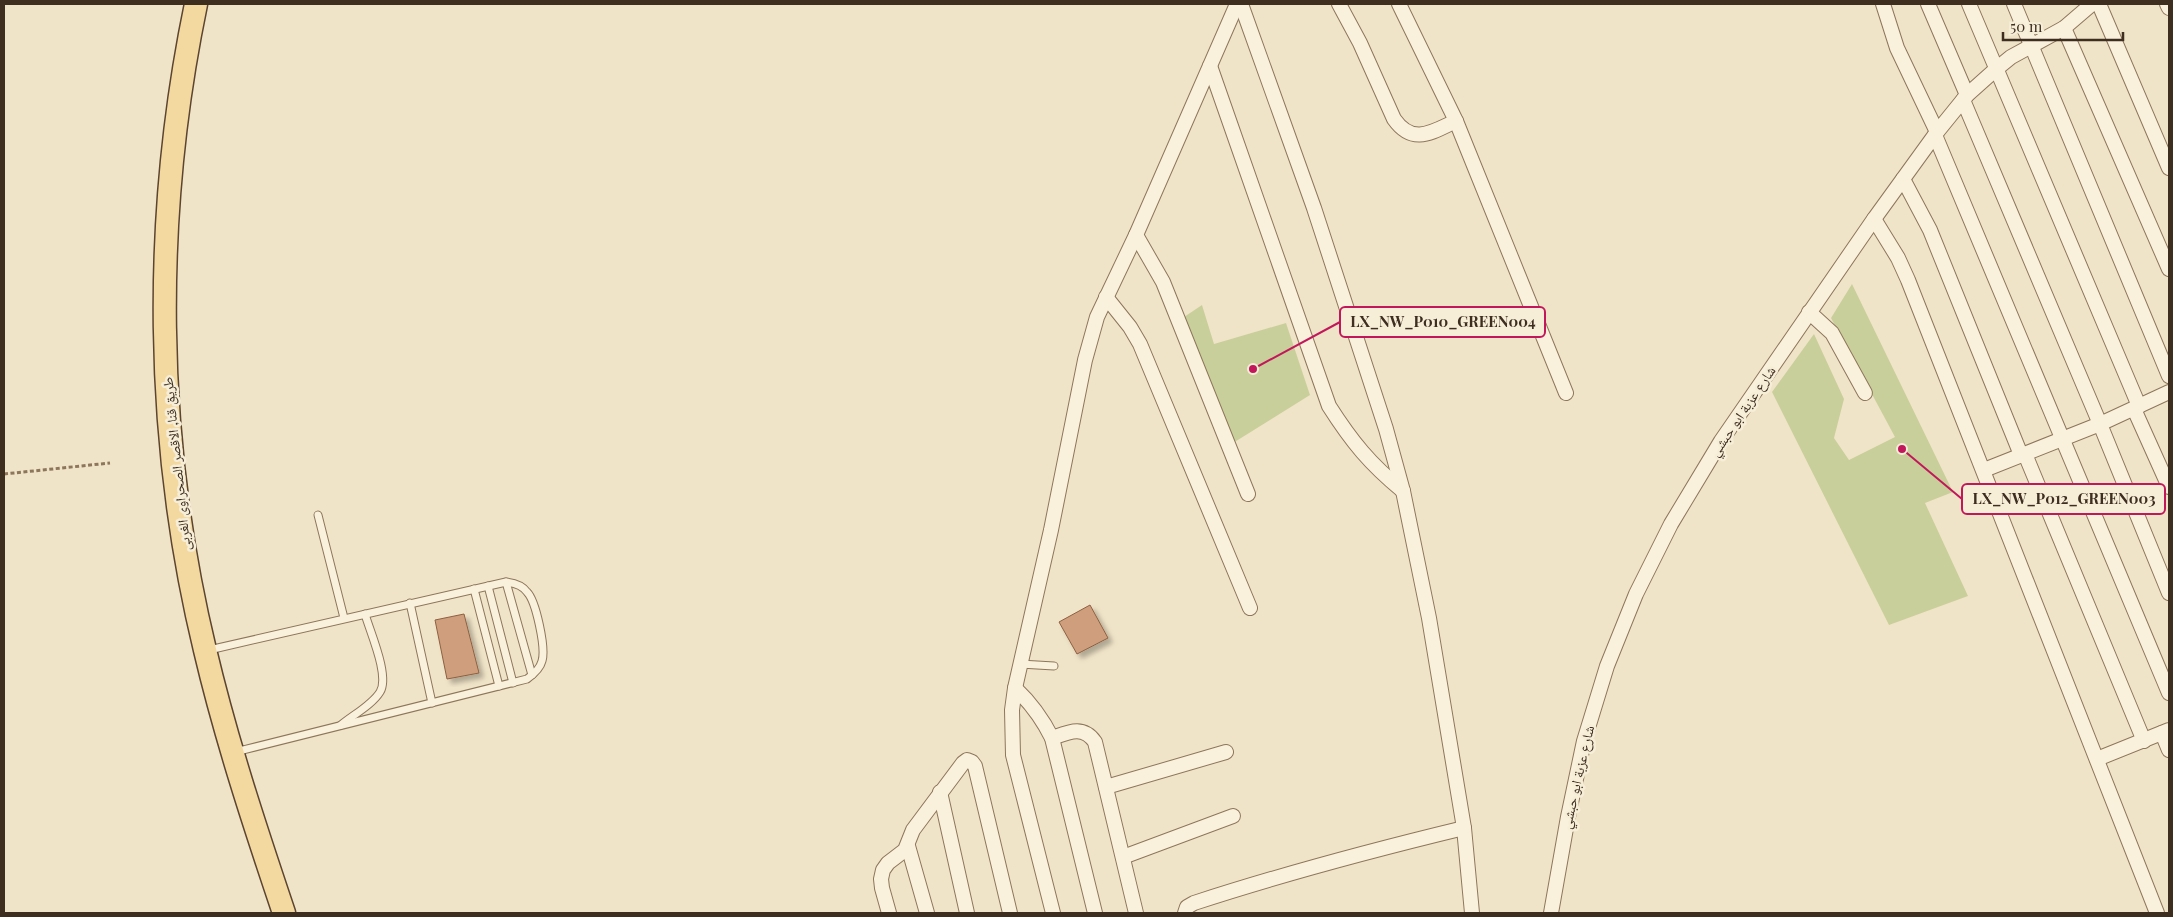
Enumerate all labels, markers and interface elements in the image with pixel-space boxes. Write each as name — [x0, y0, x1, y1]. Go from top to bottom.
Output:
scale bar — [2003, 10, 2123, 42]
text: 50 m — [2010, 16, 2043, 36]
callout: LX_NW_P010_GREEN004 — [1340, 307, 1545, 337]
text: LX_NW_P010_GREEN004 — [1350, 311, 1536, 331]
street label: شارع عزبة ابو حبشي — [1705, 362, 1782, 462]
street label: طريق قنا, الاقصر الصحراوى الغربى — [157, 376, 196, 552]
callout: LX_NW_P012_GREEN003 — [1962, 484, 2165, 514]
text: LX_NW_P012_GREEN003 — [1972, 488, 2156, 508]
street label: شارع عزبة ابو حبشي — [1556, 723, 1601, 831]

